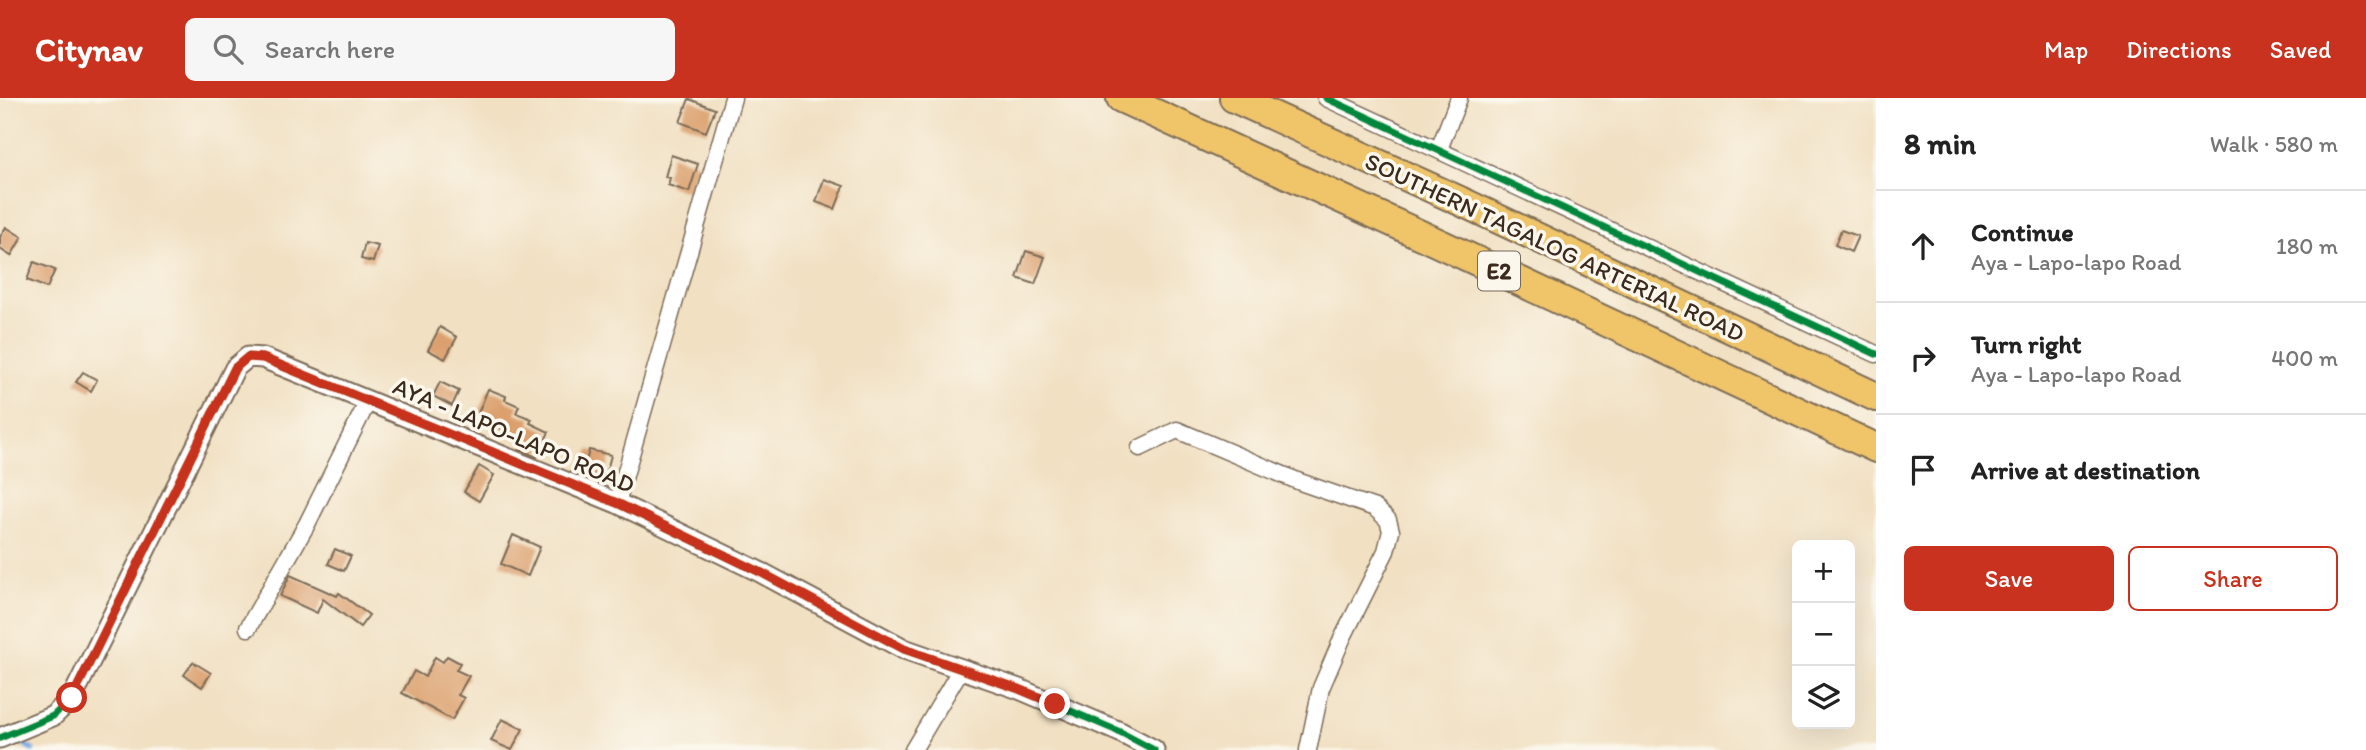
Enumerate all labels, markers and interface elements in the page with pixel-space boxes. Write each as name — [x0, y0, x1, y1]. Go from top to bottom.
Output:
search box — [185, 18, 675, 81]
text: Citynav — [35, 30, 143, 69]
icon: search — [209, 30, 247, 68]
text: Search here — [265, 33, 395, 65]
text: Map — [2044, 35, 2088, 64]
text: Directions — [2126, 35, 2232, 64]
text: Saved — [2270, 35, 2331, 64]
text: 8 min — [1904, 125, 1976, 162]
text: Walk · 580 m — [2210, 130, 2338, 158]
street label: SOUTHERN TAGALOG ARTERIAL ROAD — [1361, 146, 1749, 348]
text: Continue — [1971, 216, 2074, 248]
icon: ahead — [1904, 227, 1942, 265]
text: 180 m — [2276, 232, 2338, 260]
text: Aya - Lapo-lapo Road — [1971, 248, 2181, 276]
road number: E2 — [1478, 252, 1520, 290]
text: Turn right — [1971, 328, 2082, 360]
icon: right — [1904, 339, 1942, 377]
text: 400 m — [2271, 344, 2338, 372]
text: Aya - Lapo-lapo Road — [1971, 360, 2181, 388]
street label: AYA - LAPO-LAPO ROAD — [389, 371, 639, 499]
icon: arrive — [1904, 451, 1942, 489]
text: Arrive at destination — [1971, 454, 2200, 486]
map controls — [1792, 540, 1855, 729]
button: + — [1792, 540, 1855, 603]
button: Save — [1904, 546, 2114, 611]
button: Share — [2128, 546, 2338, 611]
button: − — [1792, 603, 1855, 666]
button: layers — [1792, 666, 1855, 729]
route start — [56, 682, 87, 713]
route end — [1039, 688, 1070, 719]

